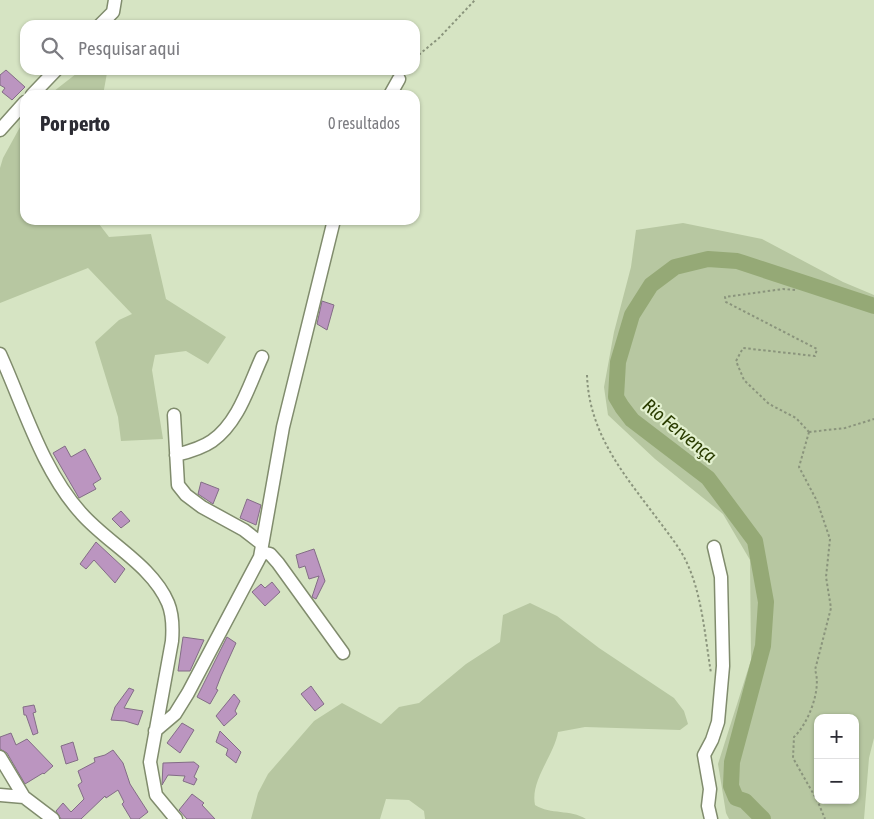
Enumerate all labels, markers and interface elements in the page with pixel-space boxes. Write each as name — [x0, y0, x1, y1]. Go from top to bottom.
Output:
search box — [20, 20, 420, 75]
icon: search — [38, 34, 66, 62]
text: Pesquisar aqui — [78, 37, 180, 59]
text: Por perto — [40, 111, 110, 135]
text: 0 resultados — [328, 114, 400, 132]
water label: Rio Fervença — [639, 394, 721, 466]
map controls — [814, 714, 859, 804]
button: + — [814, 714, 859, 759]
button: − — [814, 759, 859, 804]

